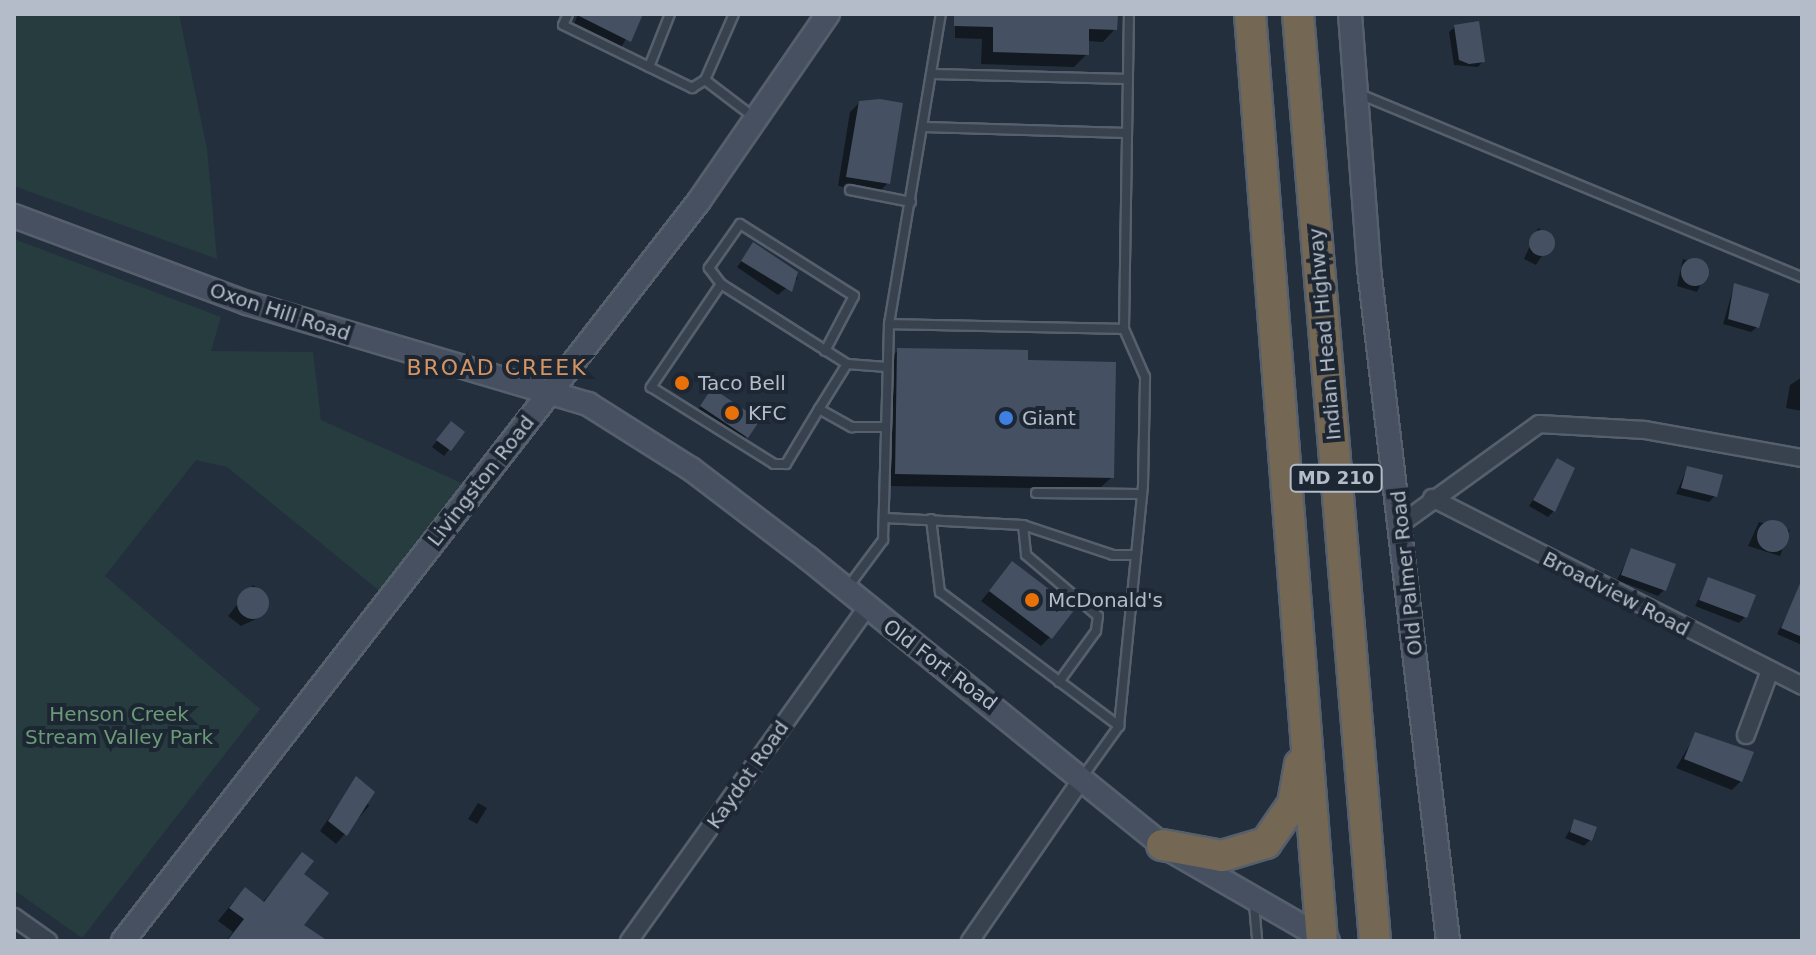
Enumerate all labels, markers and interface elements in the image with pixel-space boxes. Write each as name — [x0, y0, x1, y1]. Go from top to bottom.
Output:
street label: Indian Head Highway — [1304, 227, 1346, 441]
street label: Oxon Hill Road — [207, 278, 353, 346]
district label: BROAD CREEK — [406, 355, 588, 381]
place label: Taco Bell — [698, 371, 786, 395]
marker: Taco Bell — [673, 374, 691, 392]
place label: KFC — [748, 401, 787, 425]
marker: KFC — [723, 404, 741, 422]
place label: Giant — [1022, 406, 1076, 430]
marker: Giant — [997, 409, 1015, 427]
street label: Livingston Road — [423, 411, 539, 551]
road number: MD 210 — [1288, 464, 1384, 492]
street label: Old Palmer Road — [1386, 489, 1428, 657]
street label: Broadview Road — [1539, 547, 1693, 641]
place label: McDonald's — [1048, 588, 1163, 612]
marker: McDonald's — [1023, 591, 1041, 609]
street label: Old Fort Road — [878, 614, 1002, 716]
park label: Henson Creek Stream Valley Park — [25, 703, 213, 750]
street label: Kaydot Road — [702, 716, 794, 834]

